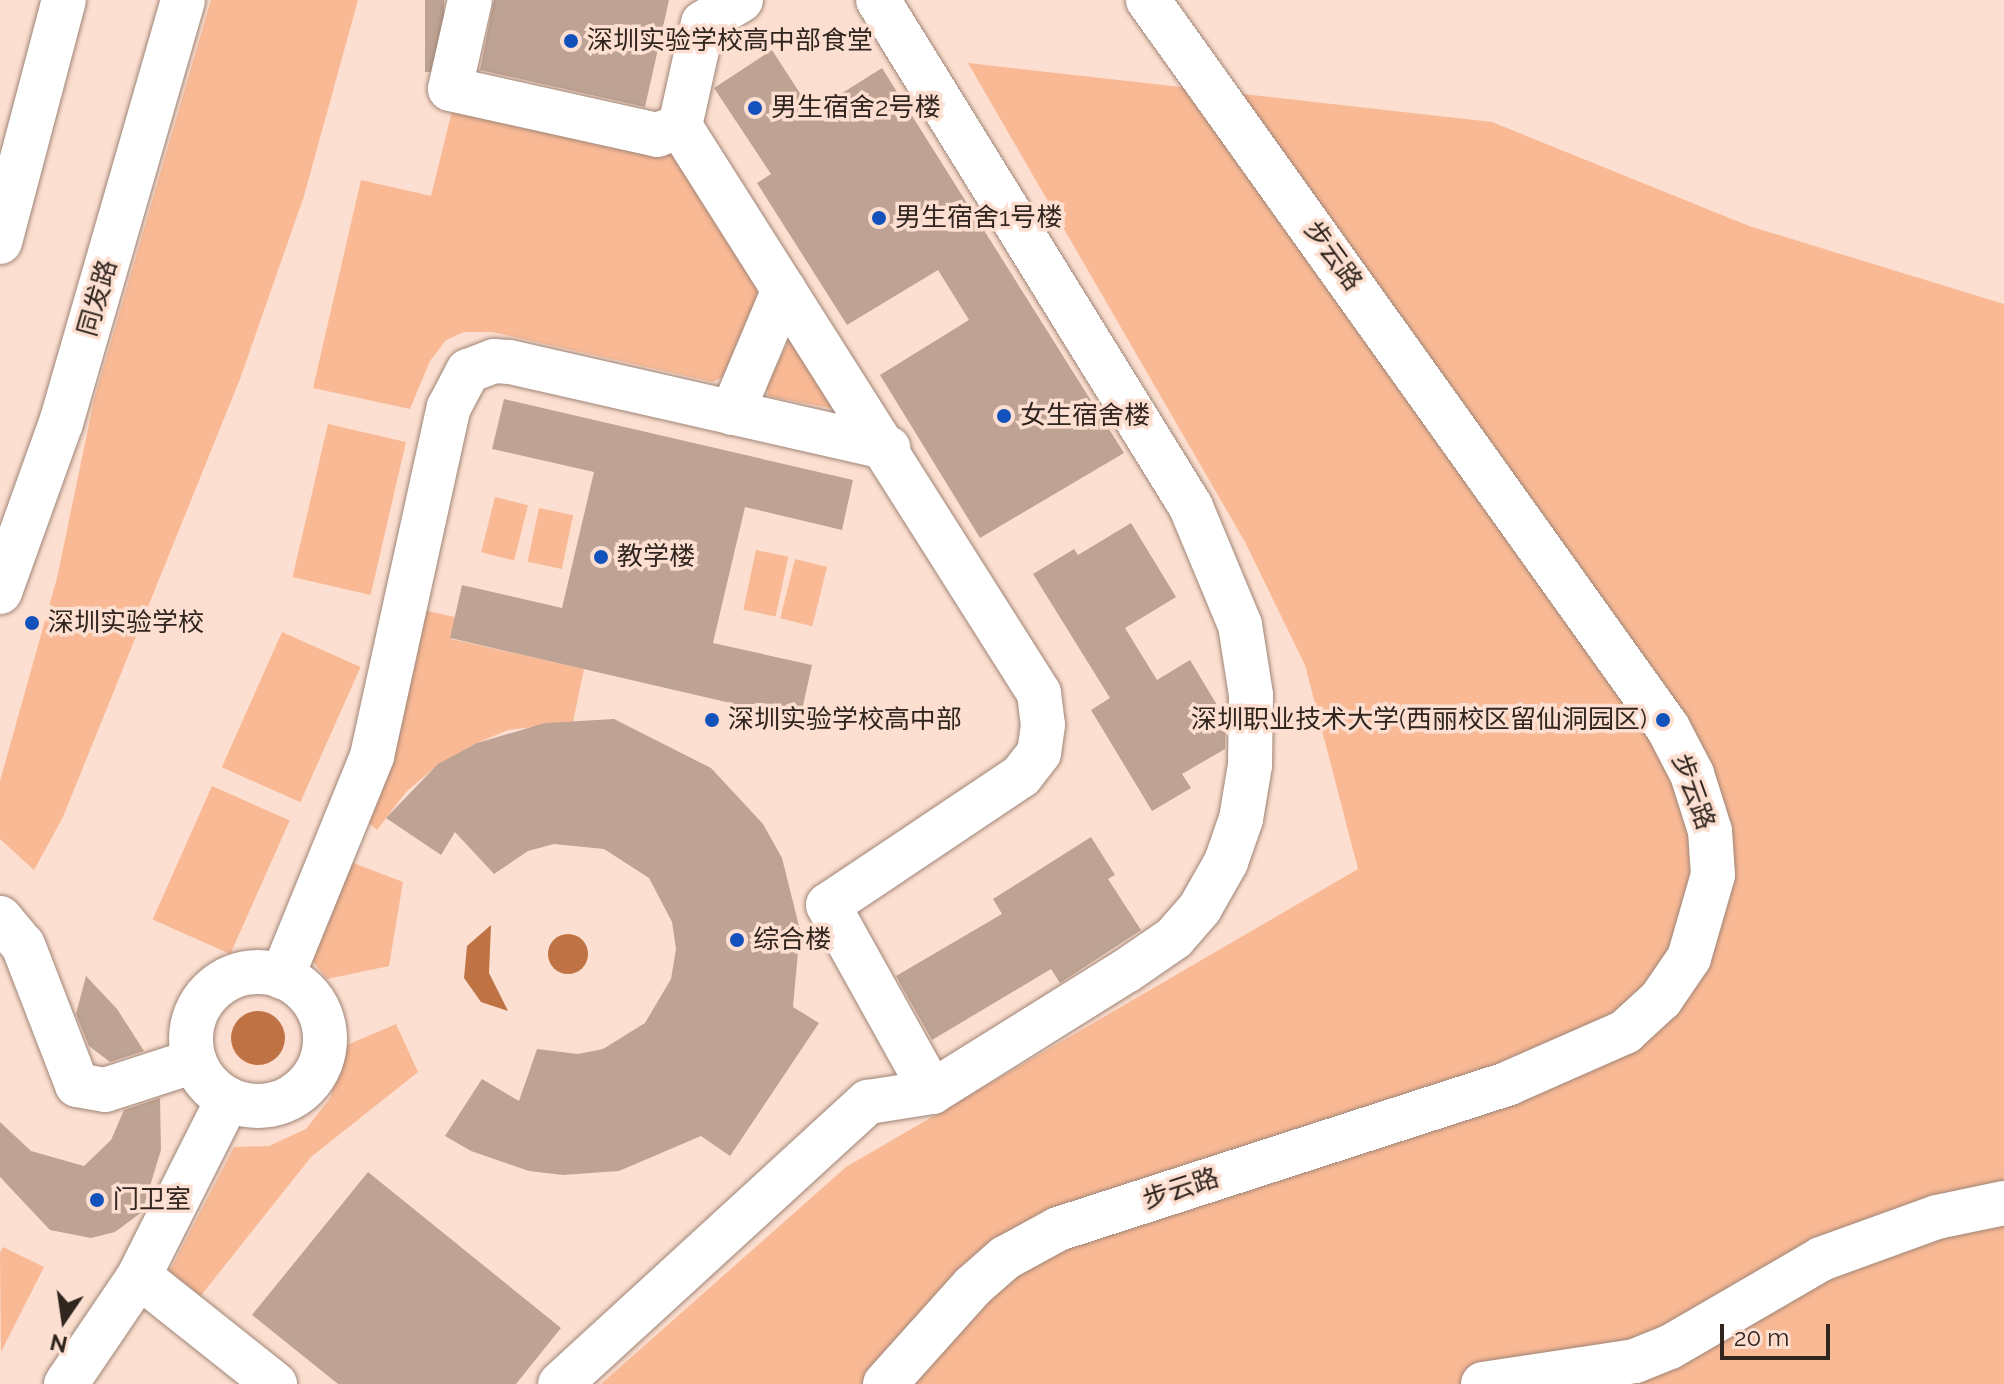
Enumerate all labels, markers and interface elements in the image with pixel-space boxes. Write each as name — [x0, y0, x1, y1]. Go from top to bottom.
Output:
place label: 深圳实验学校高中部食堂 — [587, 25, 873, 57]
marker: 深圳实验学校高中部食堂 — [562, 32, 580, 50]
place label: 男生宿舍2号楼 — [771, 92, 941, 124]
marker: 男生宿舍2号楼 — [746, 99, 764, 117]
place label: 男生宿舍1号楼 — [895, 202, 1062, 234]
marker: 男生宿舍1号楼 — [870, 209, 888, 227]
street label: 步云路 — [1297, 215, 1369, 297]
street label: 同发路 — [72, 256, 124, 340]
place label: 女生宿舍楼 — [1020, 400, 1150, 432]
marker: 女生宿舍楼 — [995, 407, 1013, 425]
place label: 教学楼 — [617, 541, 695, 573]
marker: 教学楼 — [592, 548, 610, 566]
place label: 深圳实验学校 — [48, 607, 204, 639]
marker: 深圳实验学校 — [23, 614, 41, 632]
place label: 深圳实验学校高中部 — [728, 704, 962, 736]
place label: 深圳职业技术大学(西丽校区留仙洞园区) — [1191, 704, 1647, 736]
marker: 深圳实验学校高中部 — [703, 711, 721, 729]
marker: 深圳职业技术大学(西丽校区留仙洞园区) — [1654, 711, 1672, 729]
street label: 步云路 — [1665, 750, 1721, 834]
place label: 综合楼 — [753, 924, 831, 956]
marker: 综合楼 — [728, 931, 746, 949]
street label: 步云路 — [1139, 1162, 1223, 1216]
place label: 门卫室 — [113, 1184, 191, 1216]
marker: 门卫室 — [88, 1191, 106, 1209]
north arrow — [24, 1280, 104, 1360]
scale bar — [1724, 1308, 1834, 1358]
text: 20 m — [1734, 1323, 1789, 1352]
text: N — [48, 1329, 70, 1358]

